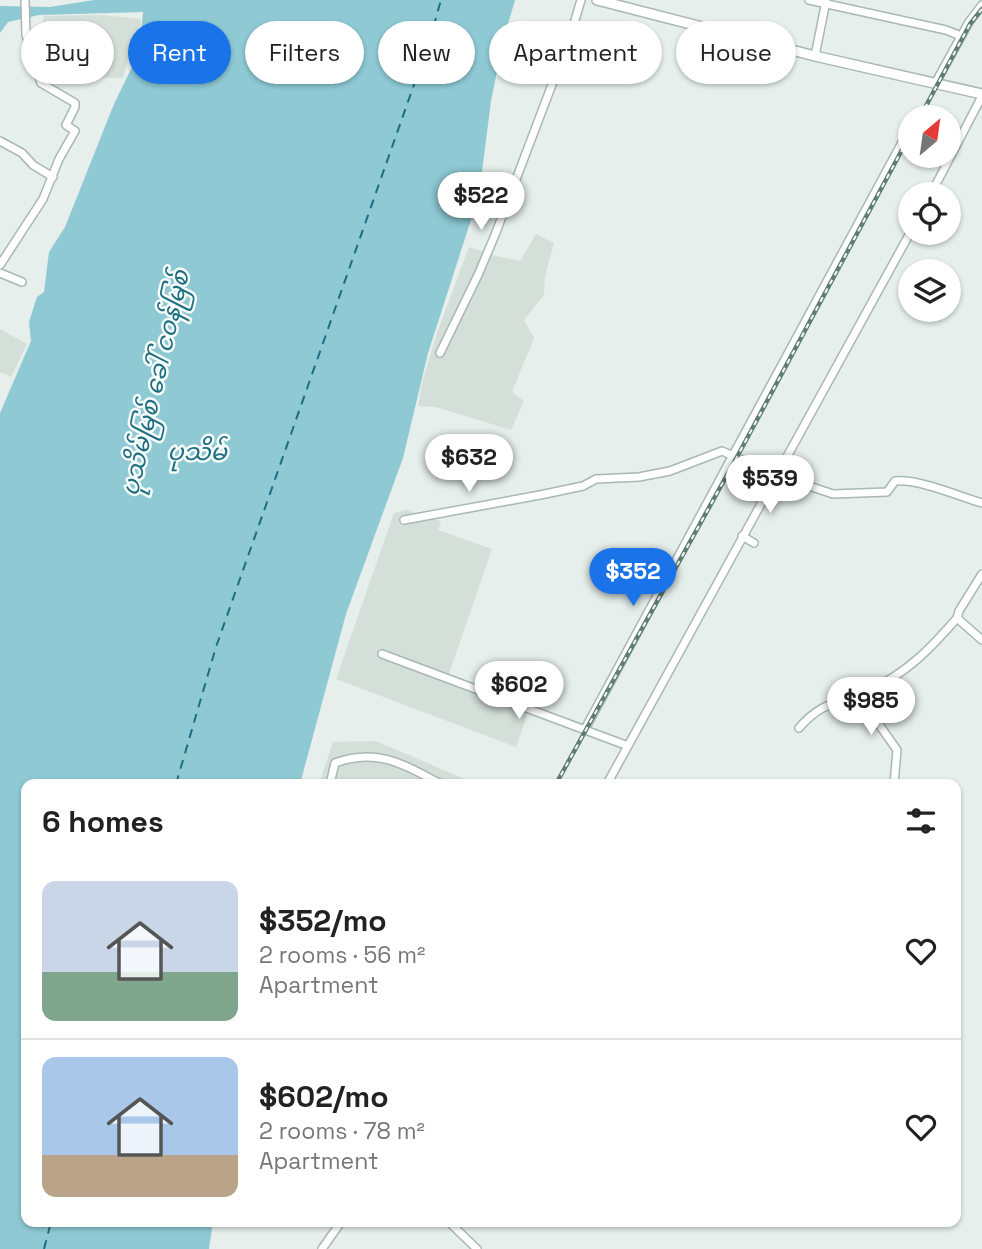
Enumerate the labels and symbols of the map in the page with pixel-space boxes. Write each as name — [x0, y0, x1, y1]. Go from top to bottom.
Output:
north arrow — [898, 105, 961, 168]
pin: $522 — [440, 173, 522, 232]
water label: ပုသိမ်မြစ် ခေါ် ငဝန်မြစ် — [113, 266, 201, 500]
pin: $632 — [428, 434, 510, 494]
water label: ပုသိမ် — [167, 435, 228, 472]
pin: $539 — [729, 456, 811, 515]
pin: $352 — [592, 548, 674, 608]
pin: $602 — [478, 662, 560, 721]
pin: $985 — [830, 678, 912, 737]

